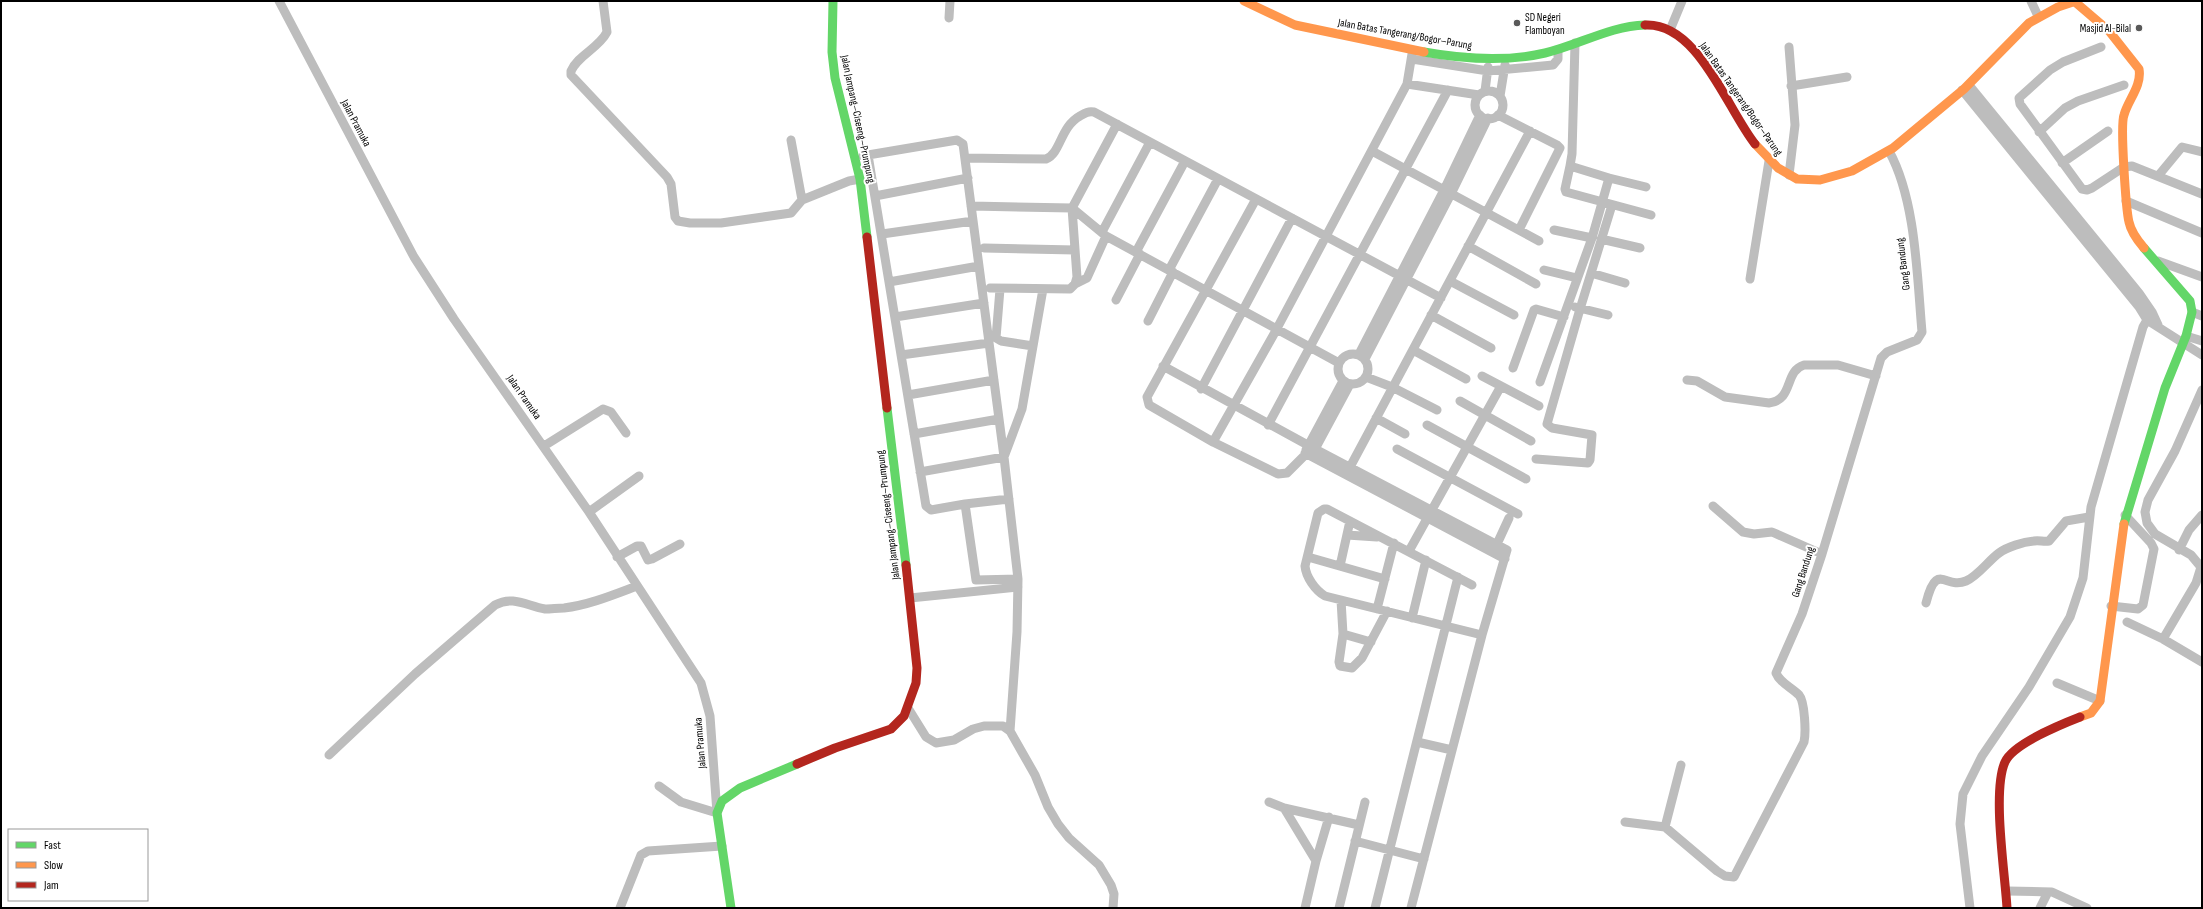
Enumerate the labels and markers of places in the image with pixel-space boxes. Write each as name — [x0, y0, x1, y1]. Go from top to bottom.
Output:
place label: SD Negeri Flamboyan — [1525, 11, 1565, 37]
marker: SD Negeri Flamboyan — [1512, 18, 1522, 28]
place label: Masjid Al-Bilal — [2080, 22, 2131, 35]
marker: Masjid Al-Bilal — [2134, 23, 2144, 33]

